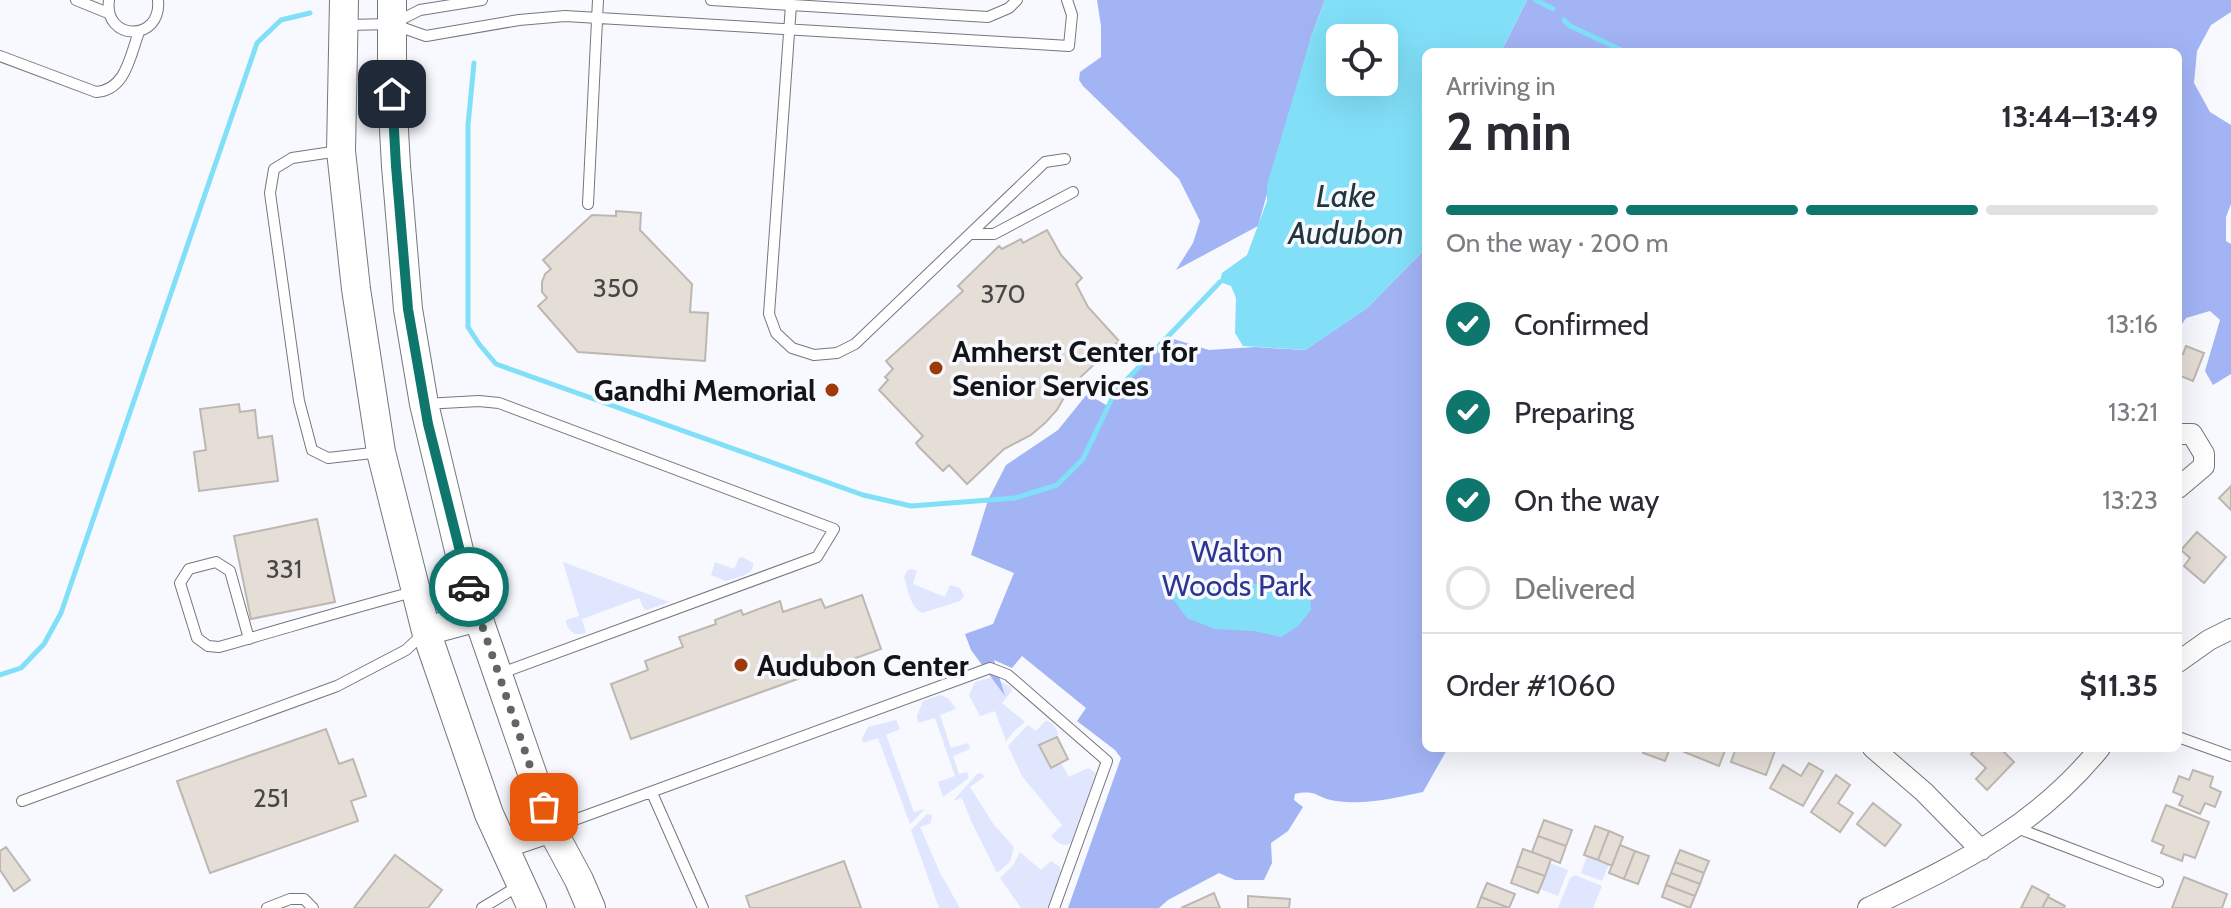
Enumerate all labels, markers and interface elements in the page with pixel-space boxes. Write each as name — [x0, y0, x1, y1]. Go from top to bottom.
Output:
map controls — [1326, 24, 1398, 96]
button: locate — [1326, 24, 1398, 96]
pin — [358, 60, 426, 128]
text: Arriving in — [1446, 70, 1556, 102]
icon: home — [370, 72, 414, 116]
text: 13:44–13:49 — [2001, 98, 2158, 135]
text: 2 min — [1446, 100, 1572, 163]
water label: Lake Audubon — [1286, 176, 1404, 252]
text: On the way · 200 m — [1446, 227, 1669, 259]
house number: 350 — [593, 272, 639, 304]
house number: 370 — [980, 278, 1026, 310]
icon: check — [1446, 302, 1490, 346]
text: Confirmed — [1514, 306, 1649, 343]
text: 13:16 — [2107, 308, 2158, 340]
place label: Amherst Center for Senior Services — [952, 333, 1198, 404]
marker: Amherst Center for Senior Services — [927, 359, 945, 377]
place label: Gandhi Memorial — [594, 372, 816, 409]
marker: Gandhi Memorial — [823, 381, 841, 399]
icon: check — [1446, 390, 1490, 434]
text: Preparing — [1514, 394, 1634, 431]
text: 13:21 — [2108, 396, 2158, 428]
icon: check — [1446, 478, 1490, 522]
text: On the way — [1514, 482, 1659, 519]
text: 13:23 — [2102, 484, 2158, 516]
park label: Walton Woods Park — [1162, 533, 1313, 604]
courier — [429, 547, 509, 627]
house number: 331 — [266, 553, 302, 585]
icon: car — [447, 565, 491, 609]
text: Delivered — [1514, 570, 1635, 607]
place label: Audubon Center — [757, 647, 969, 684]
marker: Audubon Center — [732, 656, 750, 674]
text: Order #1060 — [1446, 667, 1616, 704]
text: $11.35 — [2080, 667, 2158, 704]
pin — [510, 773, 578, 841]
house number: 251 — [253, 782, 289, 814]
icon: bag — [522, 785, 566, 829]

